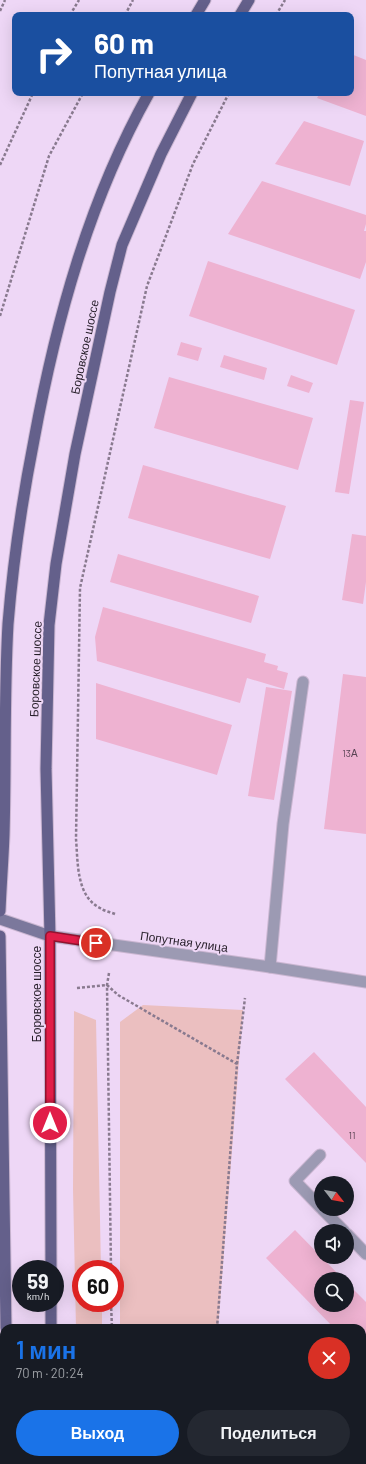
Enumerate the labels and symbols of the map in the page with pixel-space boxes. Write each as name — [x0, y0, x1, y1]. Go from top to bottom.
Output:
street label: Боровское шоссе — [67, 298, 102, 396]
street label: Боровское шоссе — [26, 620, 45, 717]
house number: 13А — [342, 747, 358, 759]
pin — [79, 926, 113, 960]
street label: Попутная улица — [139, 928, 229, 955]
street label: Боровское шоссе — [29, 946, 44, 1042]
position arrow — [29, 1102, 71, 1144]
house number: 11 — [348, 1129, 356, 1141]
north arrow — [314, 1176, 354, 1216]
speed limit sign: 60 — [72, 1260, 124, 1312]

